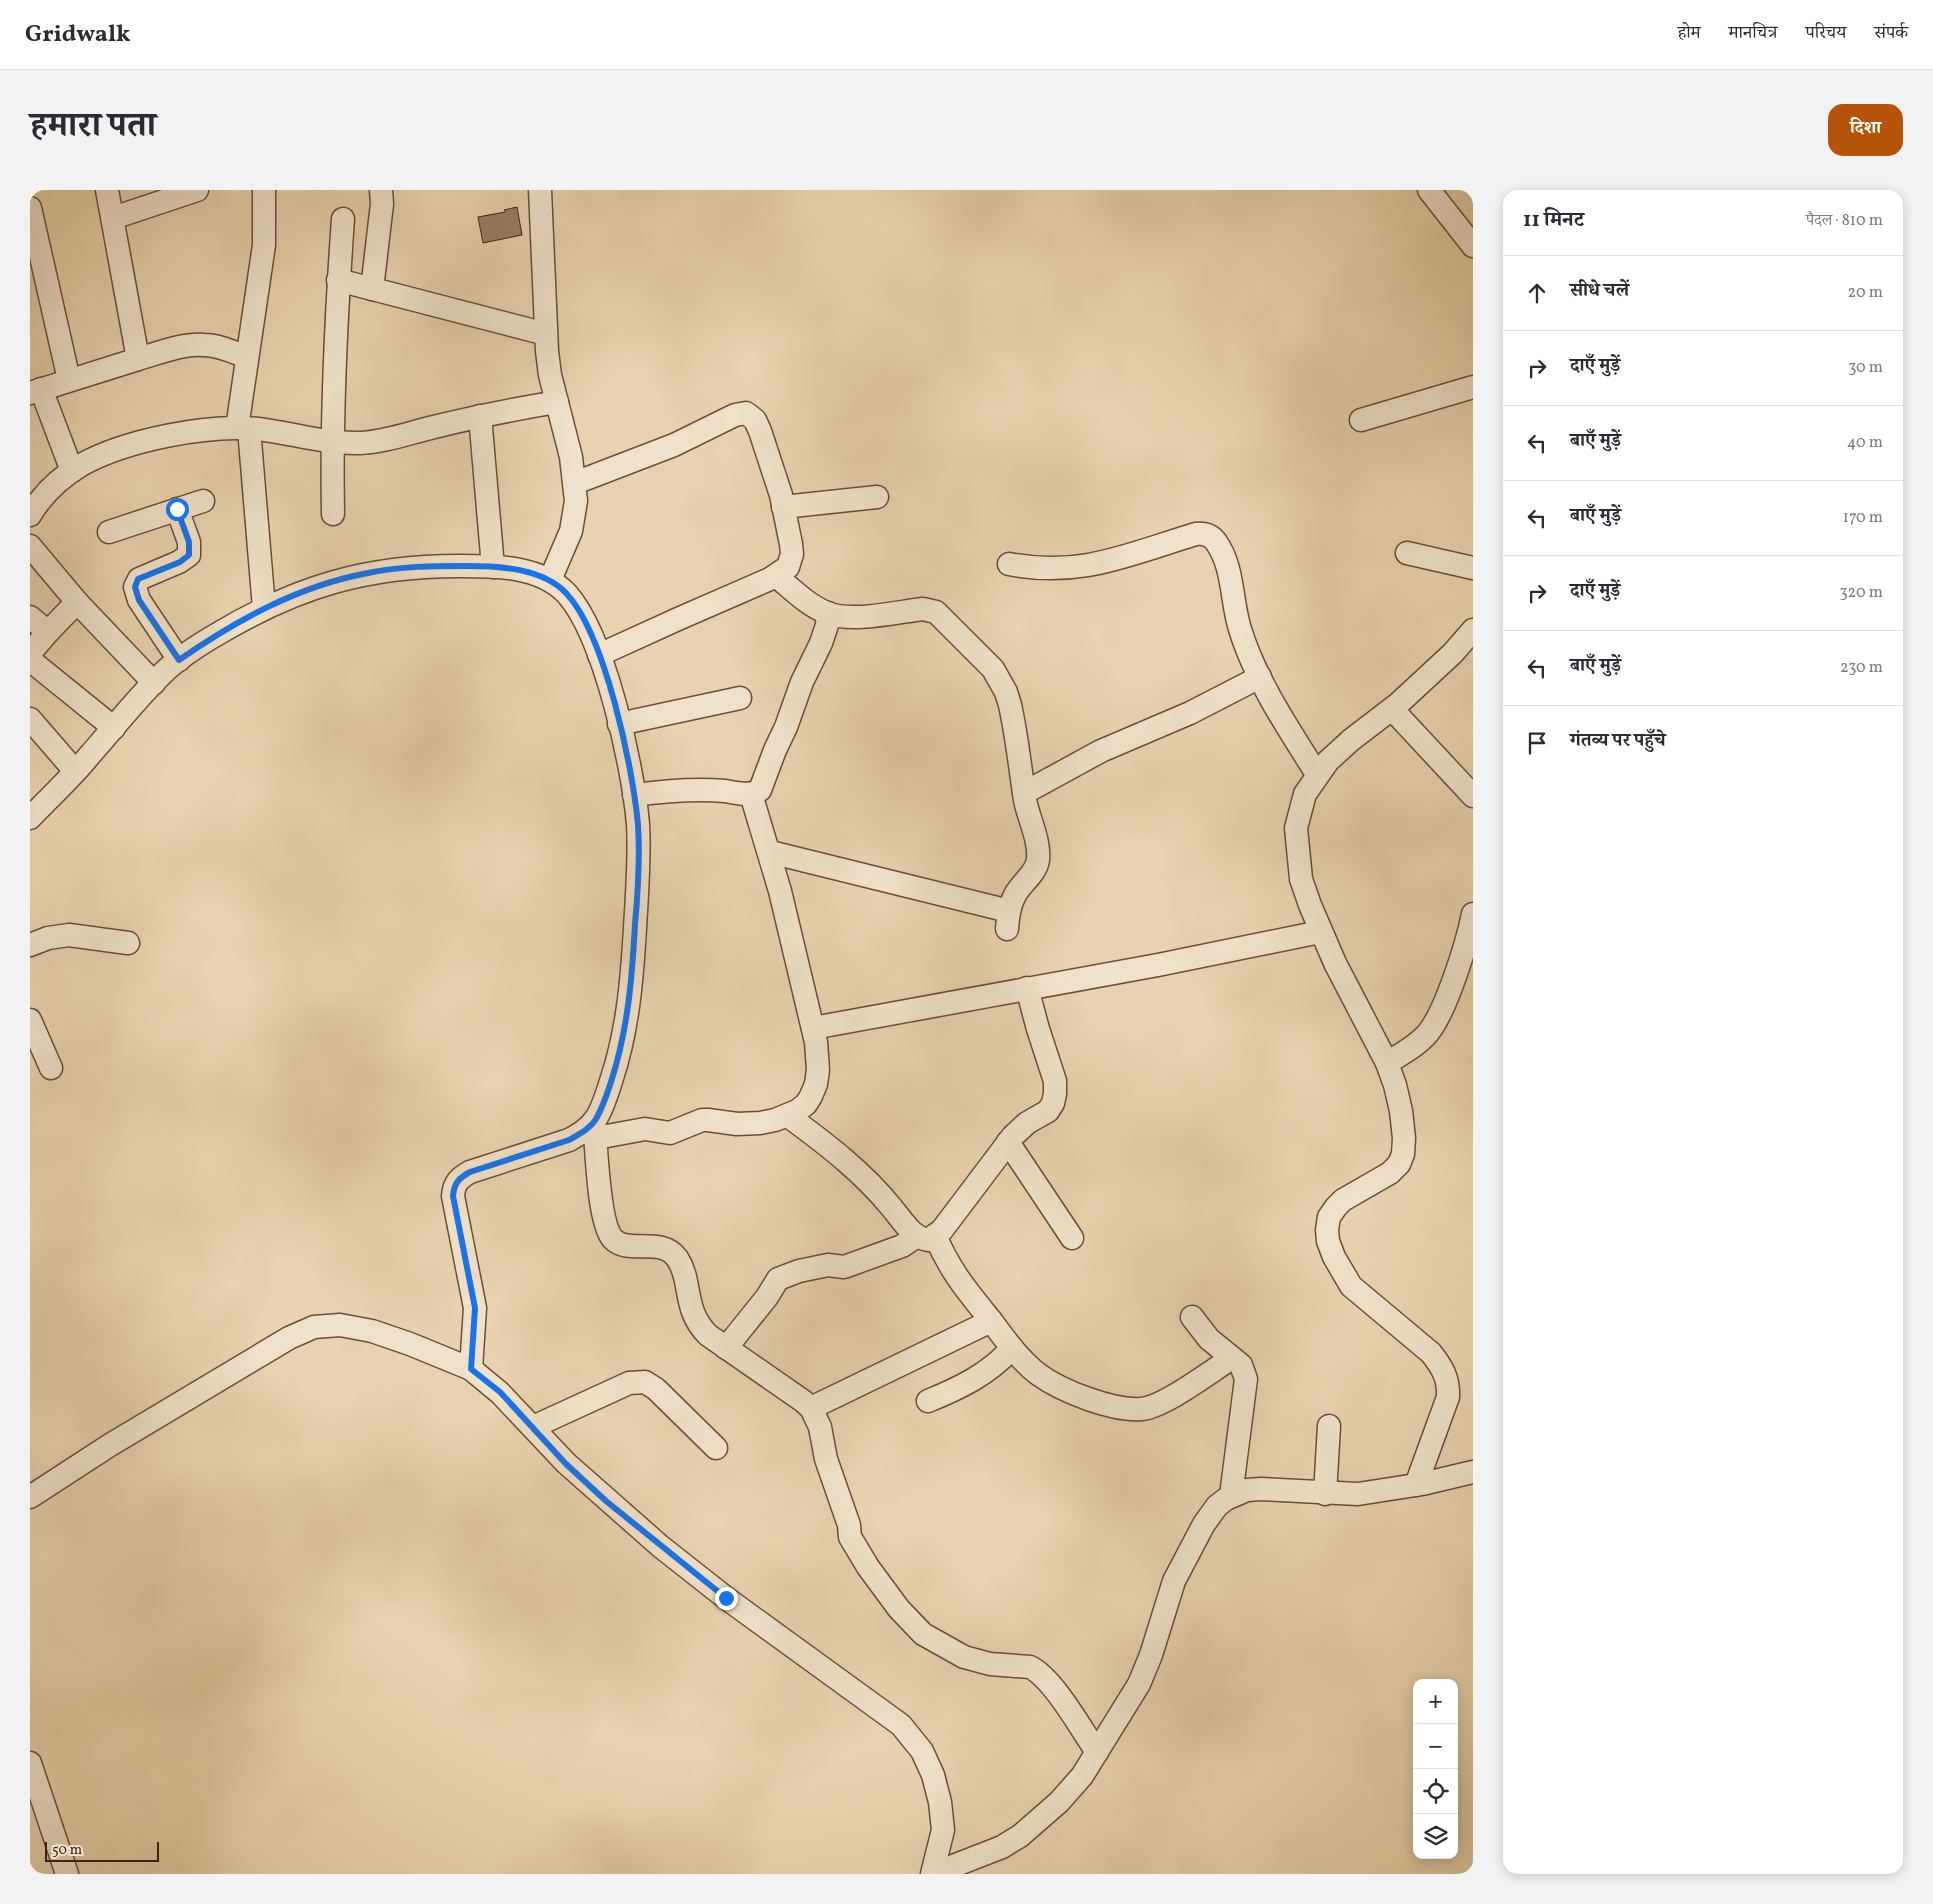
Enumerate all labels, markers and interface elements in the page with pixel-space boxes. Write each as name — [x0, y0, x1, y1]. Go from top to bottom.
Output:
text: Gridwalk — [25, 18, 131, 52]
text: होम — [1678, 21, 1701, 46]
text: मानचित्र — [1729, 21, 1777, 46]
text: परिचय — [1805, 21, 1846, 46]
text: संपर्क — [1874, 21, 1908, 46]
text: हमारा पता — [30, 103, 156, 151]
button: दिशा — [1828, 104, 1903, 156]
text: 11 मिनट — [1523, 206, 1584, 235]
text: पैदल · 810 m — [1806, 210, 1883, 232]
text: सीधे चलें — [1570, 278, 1629, 304]
icon: ahead — [1523, 279, 1551, 307]
text: 20 m — [1848, 282, 1883, 304]
text: दाएँ मुड़ें — [1570, 353, 1620, 379]
icon: right — [1523, 354, 1551, 382]
text: 30 m — [1848, 357, 1883, 379]
text: बाएँ मुड़ें — [1570, 428, 1621, 454]
icon: left — [1523, 429, 1551, 457]
text: 40 m — [1847, 432, 1883, 454]
route start — [166, 498, 189, 521]
text: बाएँ मुड़ें — [1570, 503, 1621, 529]
icon: left — [1523, 504, 1551, 532]
text: 170 m — [1843, 507, 1883, 529]
text: दाएँ मुड़ें — [1570, 578, 1620, 604]
icon: right — [1523, 579, 1551, 607]
text: 320 m — [1839, 582, 1883, 604]
text: बाएँ मुड़ें — [1570, 653, 1621, 679]
icon: left — [1523, 654, 1551, 682]
text: 230 m — [1840, 657, 1883, 679]
text: गंतव्य पर पहुँचे — [1570, 728, 1665, 754]
icon: arrive — [1523, 729, 1551, 757]
route end — [715, 1587, 738, 1610]
map controls — [1413, 1679, 1458, 1859]
button: + — [1413, 1679, 1458, 1724]
button: − — [1413, 1724, 1458, 1769]
button: locate — [1413, 1769, 1458, 1814]
button: layers — [1413, 1814, 1458, 1859]
scale bar — [45, 1839, 159, 1862]
text: 50 m — [52, 1841, 82, 1860]

